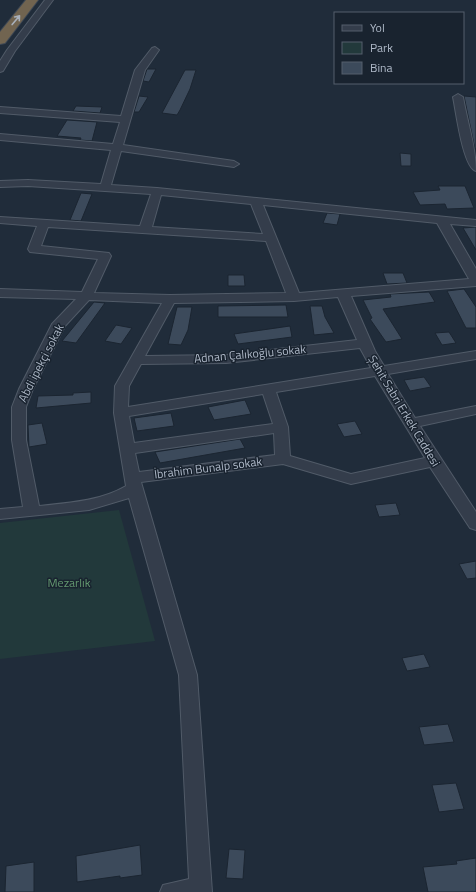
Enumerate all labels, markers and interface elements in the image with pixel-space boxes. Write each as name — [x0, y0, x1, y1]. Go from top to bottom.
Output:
legend — [334, 12, 464, 84]
one-way arrow — [11, 15, 20, 25]
text: Yol — [370, 18, 385, 37]
text: Park — [370, 38, 393, 57]
text: Bina — [370, 58, 392, 77]
street label: Abdi ipekçi sokak — [13, 320, 69, 405]
street label: Adnan Çalıkoğlu sokak — [193, 339, 307, 368]
street label: Şehit Sabri Erkek Caddesi — [364, 351, 445, 470]
street label: İbrahim Bunalp sokak — [153, 451, 263, 484]
park label: Mezarlık — [48, 573, 91, 592]

